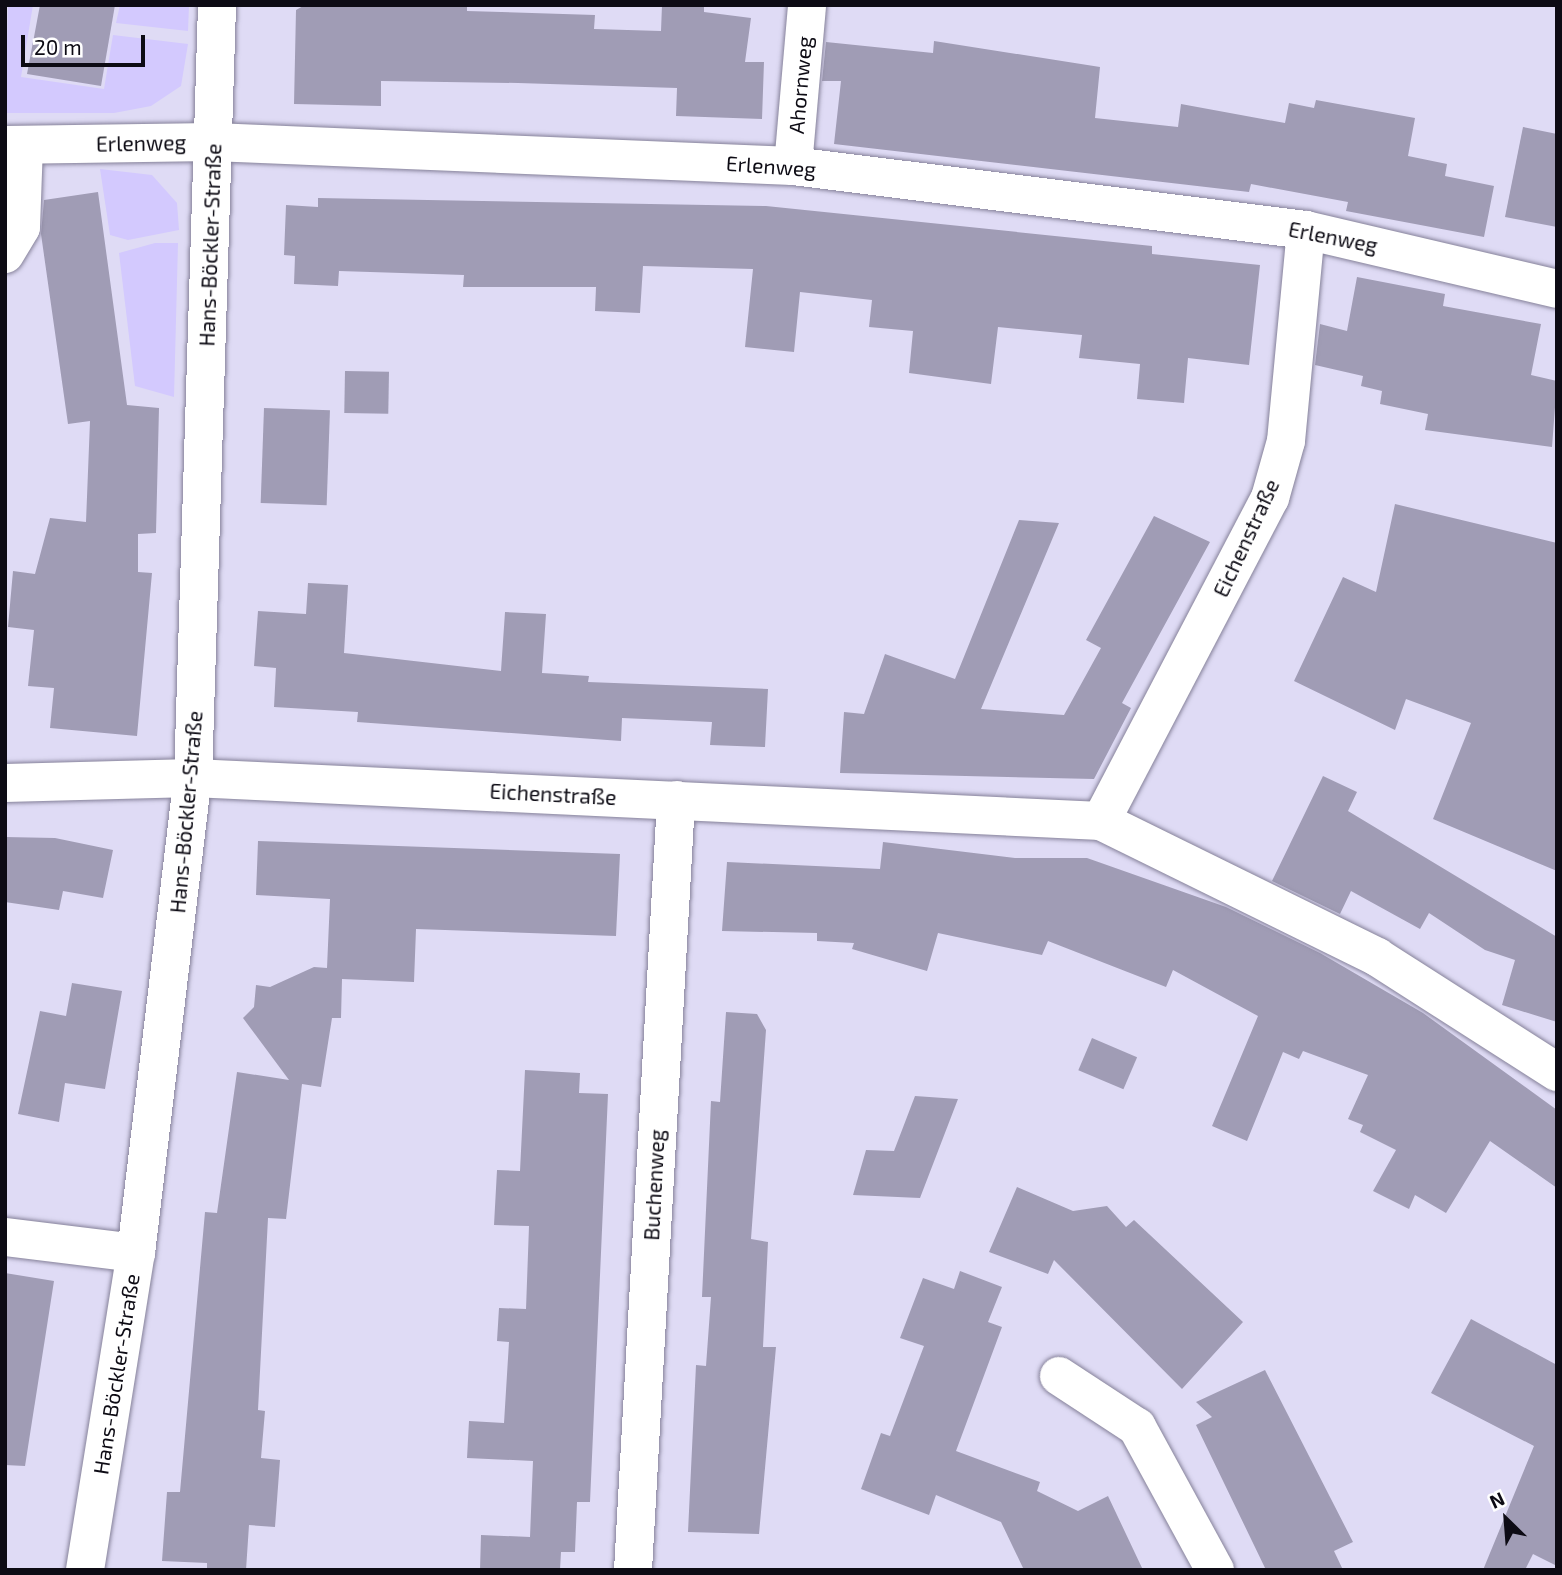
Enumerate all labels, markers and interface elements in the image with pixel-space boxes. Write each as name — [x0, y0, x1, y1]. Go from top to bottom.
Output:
scale bar — [24, 21, 149, 65]
text: 20 m — [34, 34, 82, 59]
street label: Ahornweg — [783, 35, 817, 135]
street label: Erlenweg — [96, 130, 186, 156]
street label: Hans-Böckler-Straße — [194, 143, 226, 347]
street label: Erlenweg — [725, 150, 817, 182]
street label: Erlenweg — [1286, 216, 1380, 258]
street label: Eichenstraße — [1208, 475, 1284, 601]
street label: Hans-Böckler-Straße — [165, 710, 207, 914]
street label: Eichenstraße — [489, 778, 617, 810]
street label: Buchenweg — [639, 1129, 669, 1241]
street label: Hans-Böckler-Straße — [88, 1272, 144, 1476]
north arrow — [1471, 1484, 1541, 1554]
text: N — [1486, 1486, 1508, 1513]

